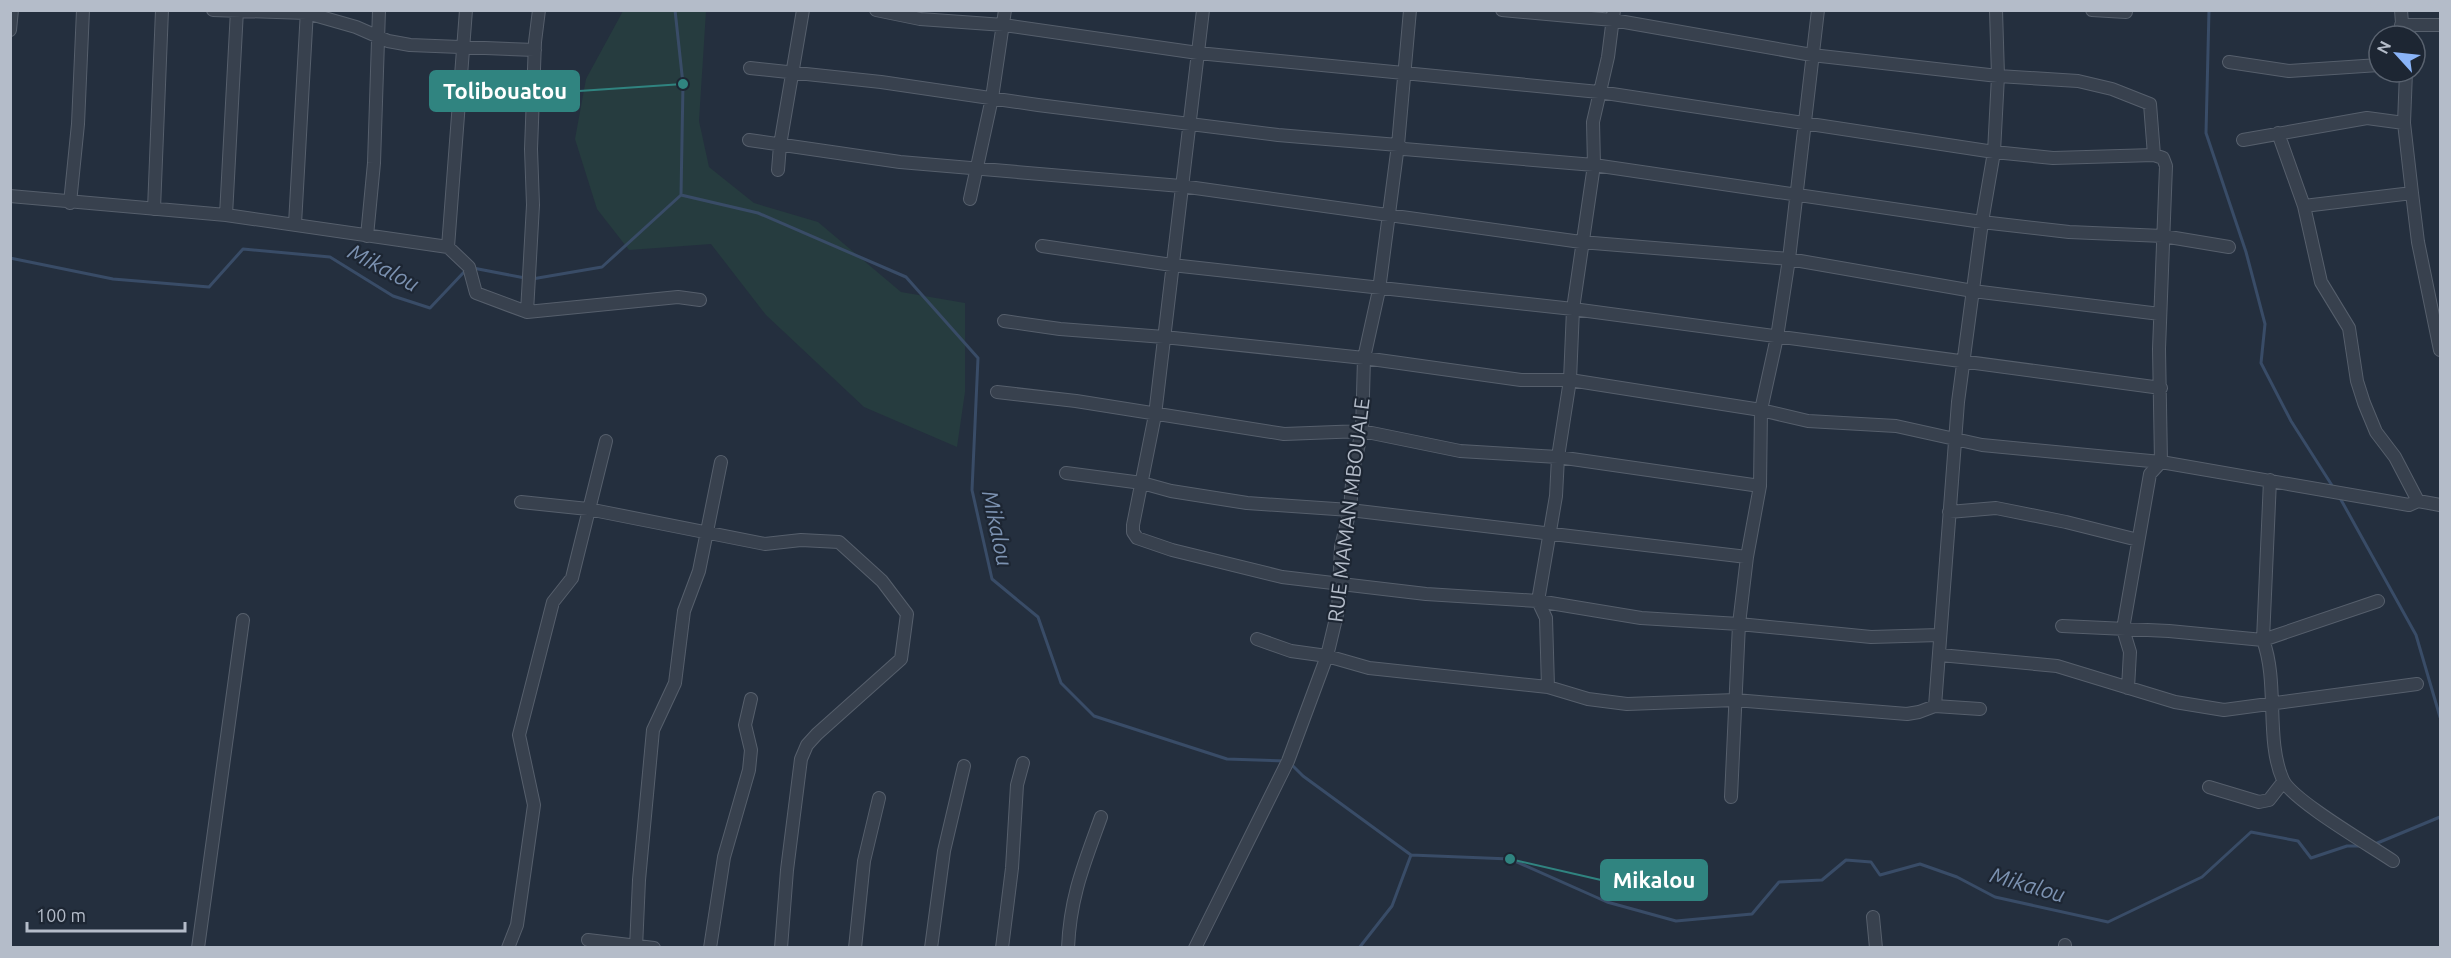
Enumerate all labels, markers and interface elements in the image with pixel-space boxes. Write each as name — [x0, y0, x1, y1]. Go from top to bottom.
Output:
north arrow — [2367, 24, 2427, 84]
text: N — [2373, 38, 2394, 57]
callout: Tolibouatou — [430, 71, 579, 111]
text: Tolibouatou — [443, 78, 567, 103]
water label: Mikalou — [344, 238, 424, 296]
street label: RUE MAMAN MBOUALE — [1322, 396, 1374, 624]
water label: Mikalou — [978, 488, 1018, 568]
callout: Mikalou — [1601, 860, 1707, 900]
water label: Mikalou — [1988, 861, 2068, 907]
text: Mikalou — [1613, 867, 1695, 892]
scale bar — [27, 895, 184, 933]
text: 100 m — [36, 905, 86, 925]

